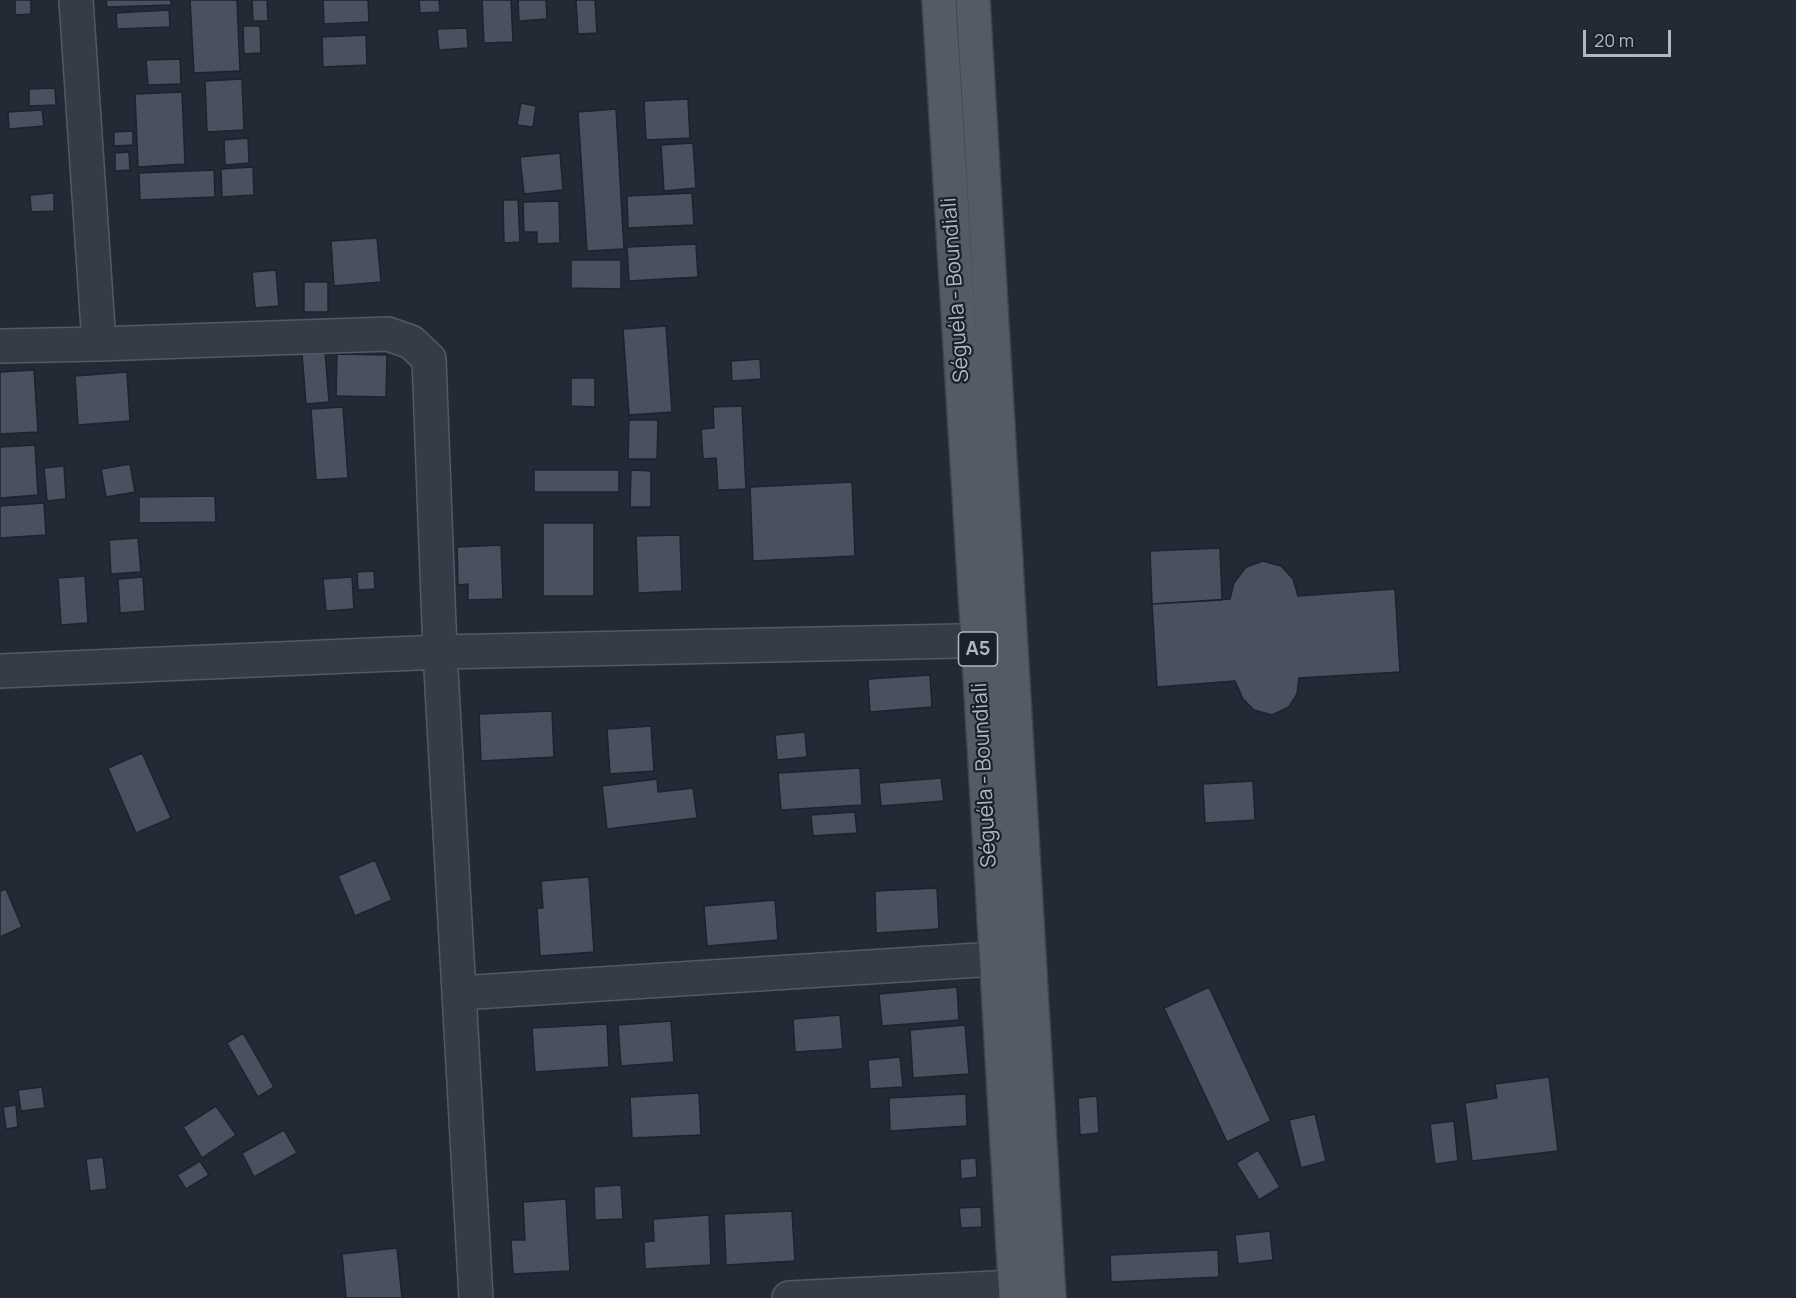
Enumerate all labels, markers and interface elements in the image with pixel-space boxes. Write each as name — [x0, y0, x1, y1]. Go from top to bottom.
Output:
scale bar — [1586, 18, 1674, 56]
text: 20 m — [1594, 28, 1634, 52]
street label: Séguéla - Boundiali — [937, 197, 975, 383]
road number: A5 — [958, 632, 998, 666]
street label: Séguéla - Boundiali — [968, 682, 1002, 868]

